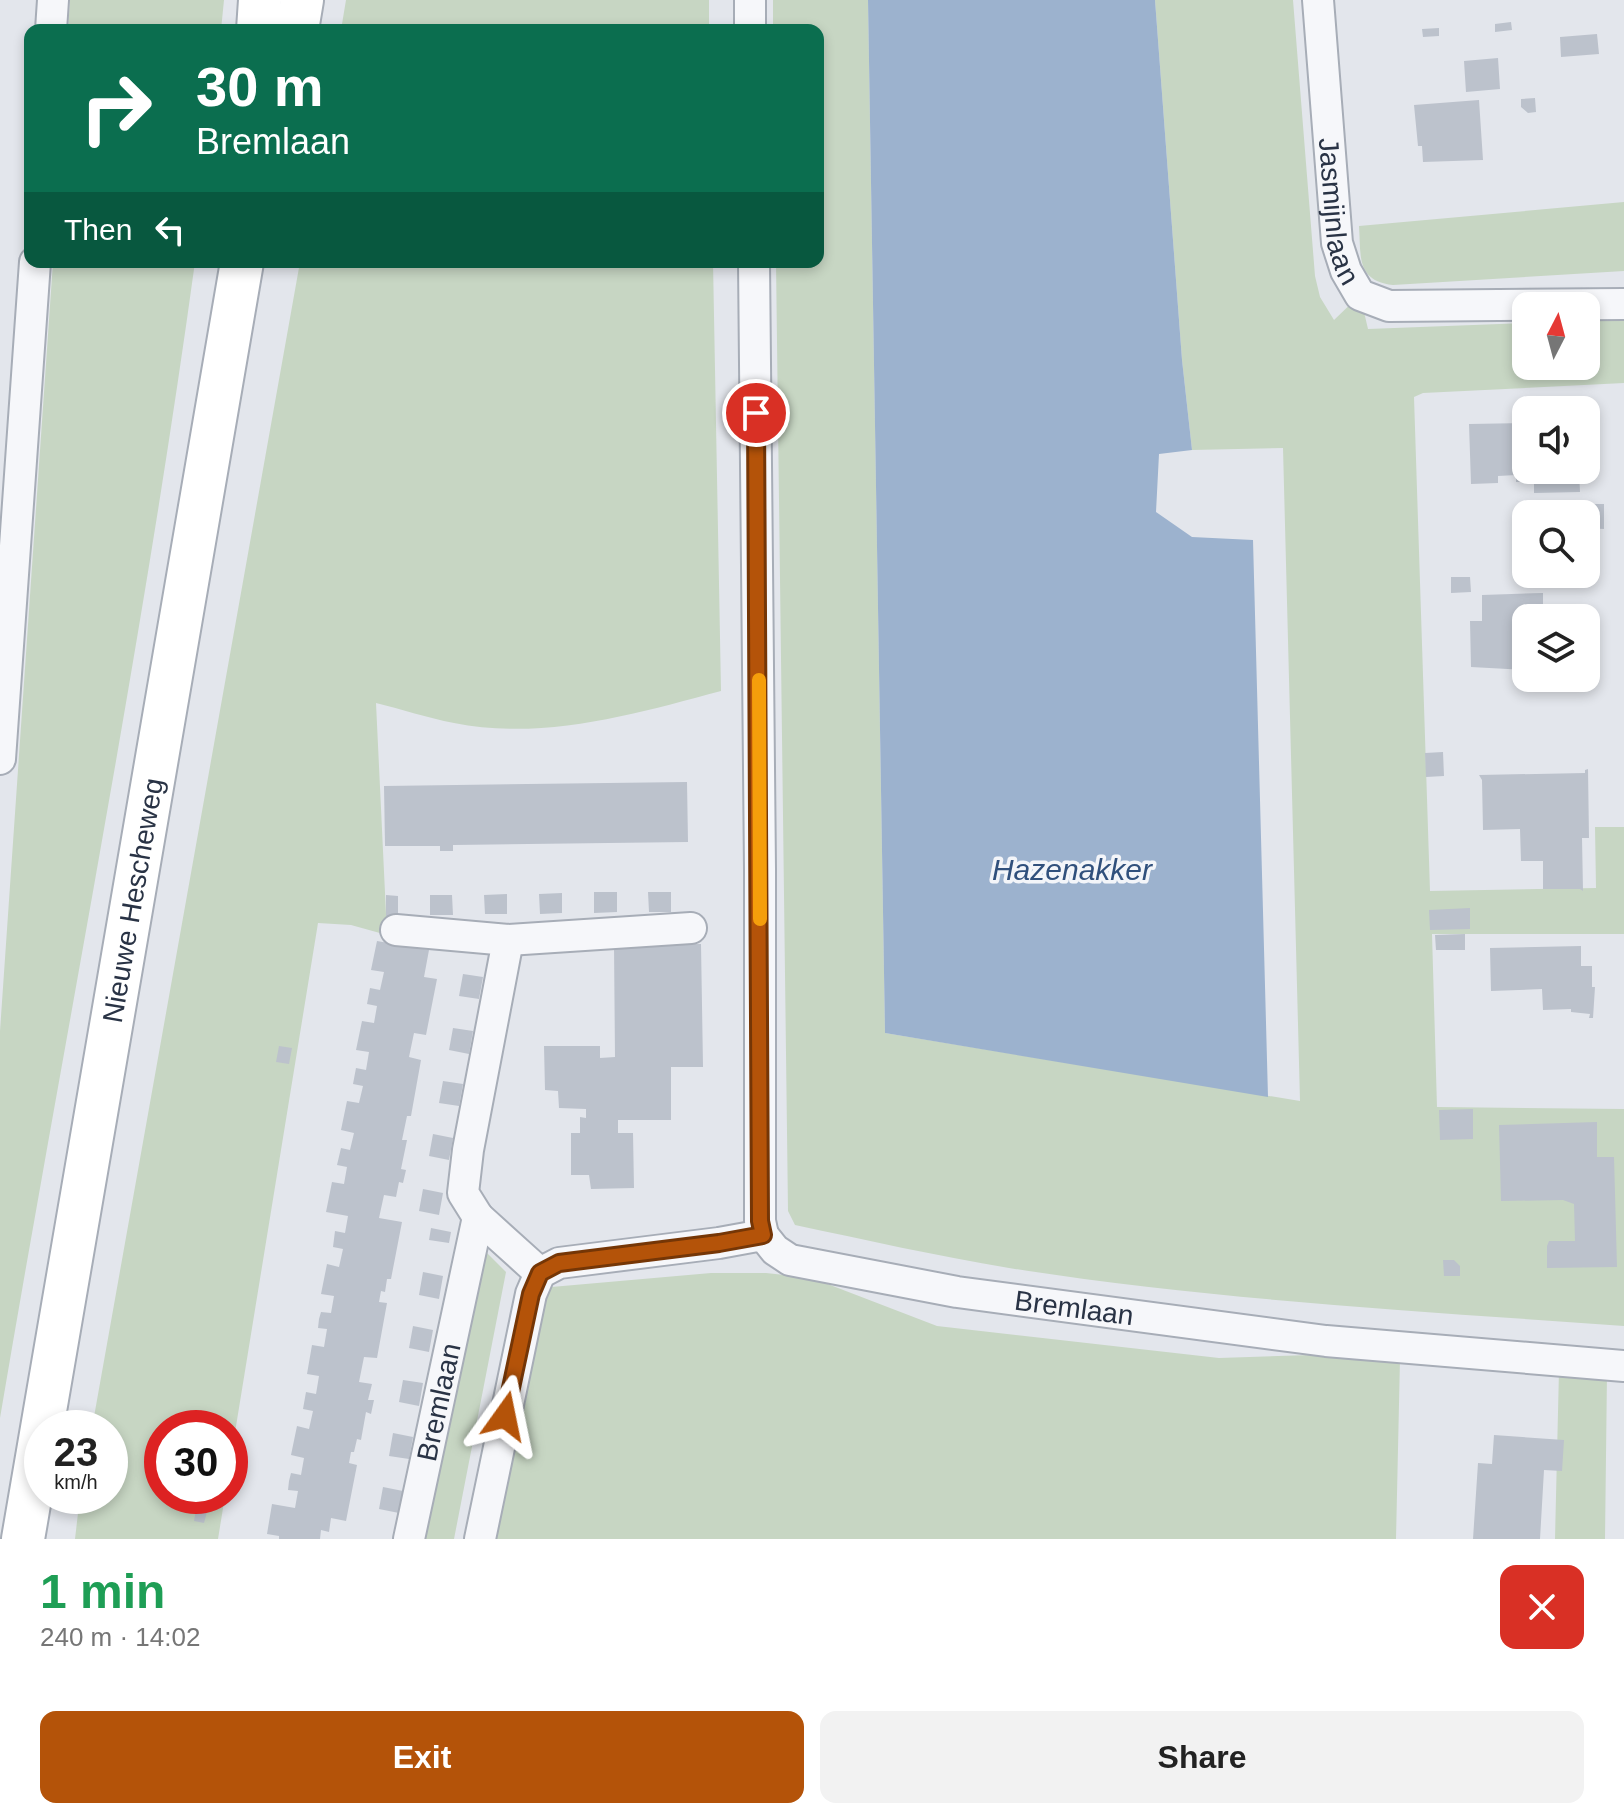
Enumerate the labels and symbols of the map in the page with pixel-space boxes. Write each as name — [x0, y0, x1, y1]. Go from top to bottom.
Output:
street label: Jasmijnlaan — [1313, 136, 1365, 290]
north arrow — [1512, 292, 1600, 380]
pin — [722, 379, 790, 447]
street label: Nieuwe Hescheweg — [97, 776, 169, 1025]
water label: Hazenakker — [992, 853, 1153, 886]
street label: Bremlaan — [1013, 1285, 1136, 1331]
street label: Bremlaan — [411, 1340, 467, 1464]
position arrow — [463, 1374, 547, 1458]
speed limit sign: 30 — [144, 1410, 248, 1514]

